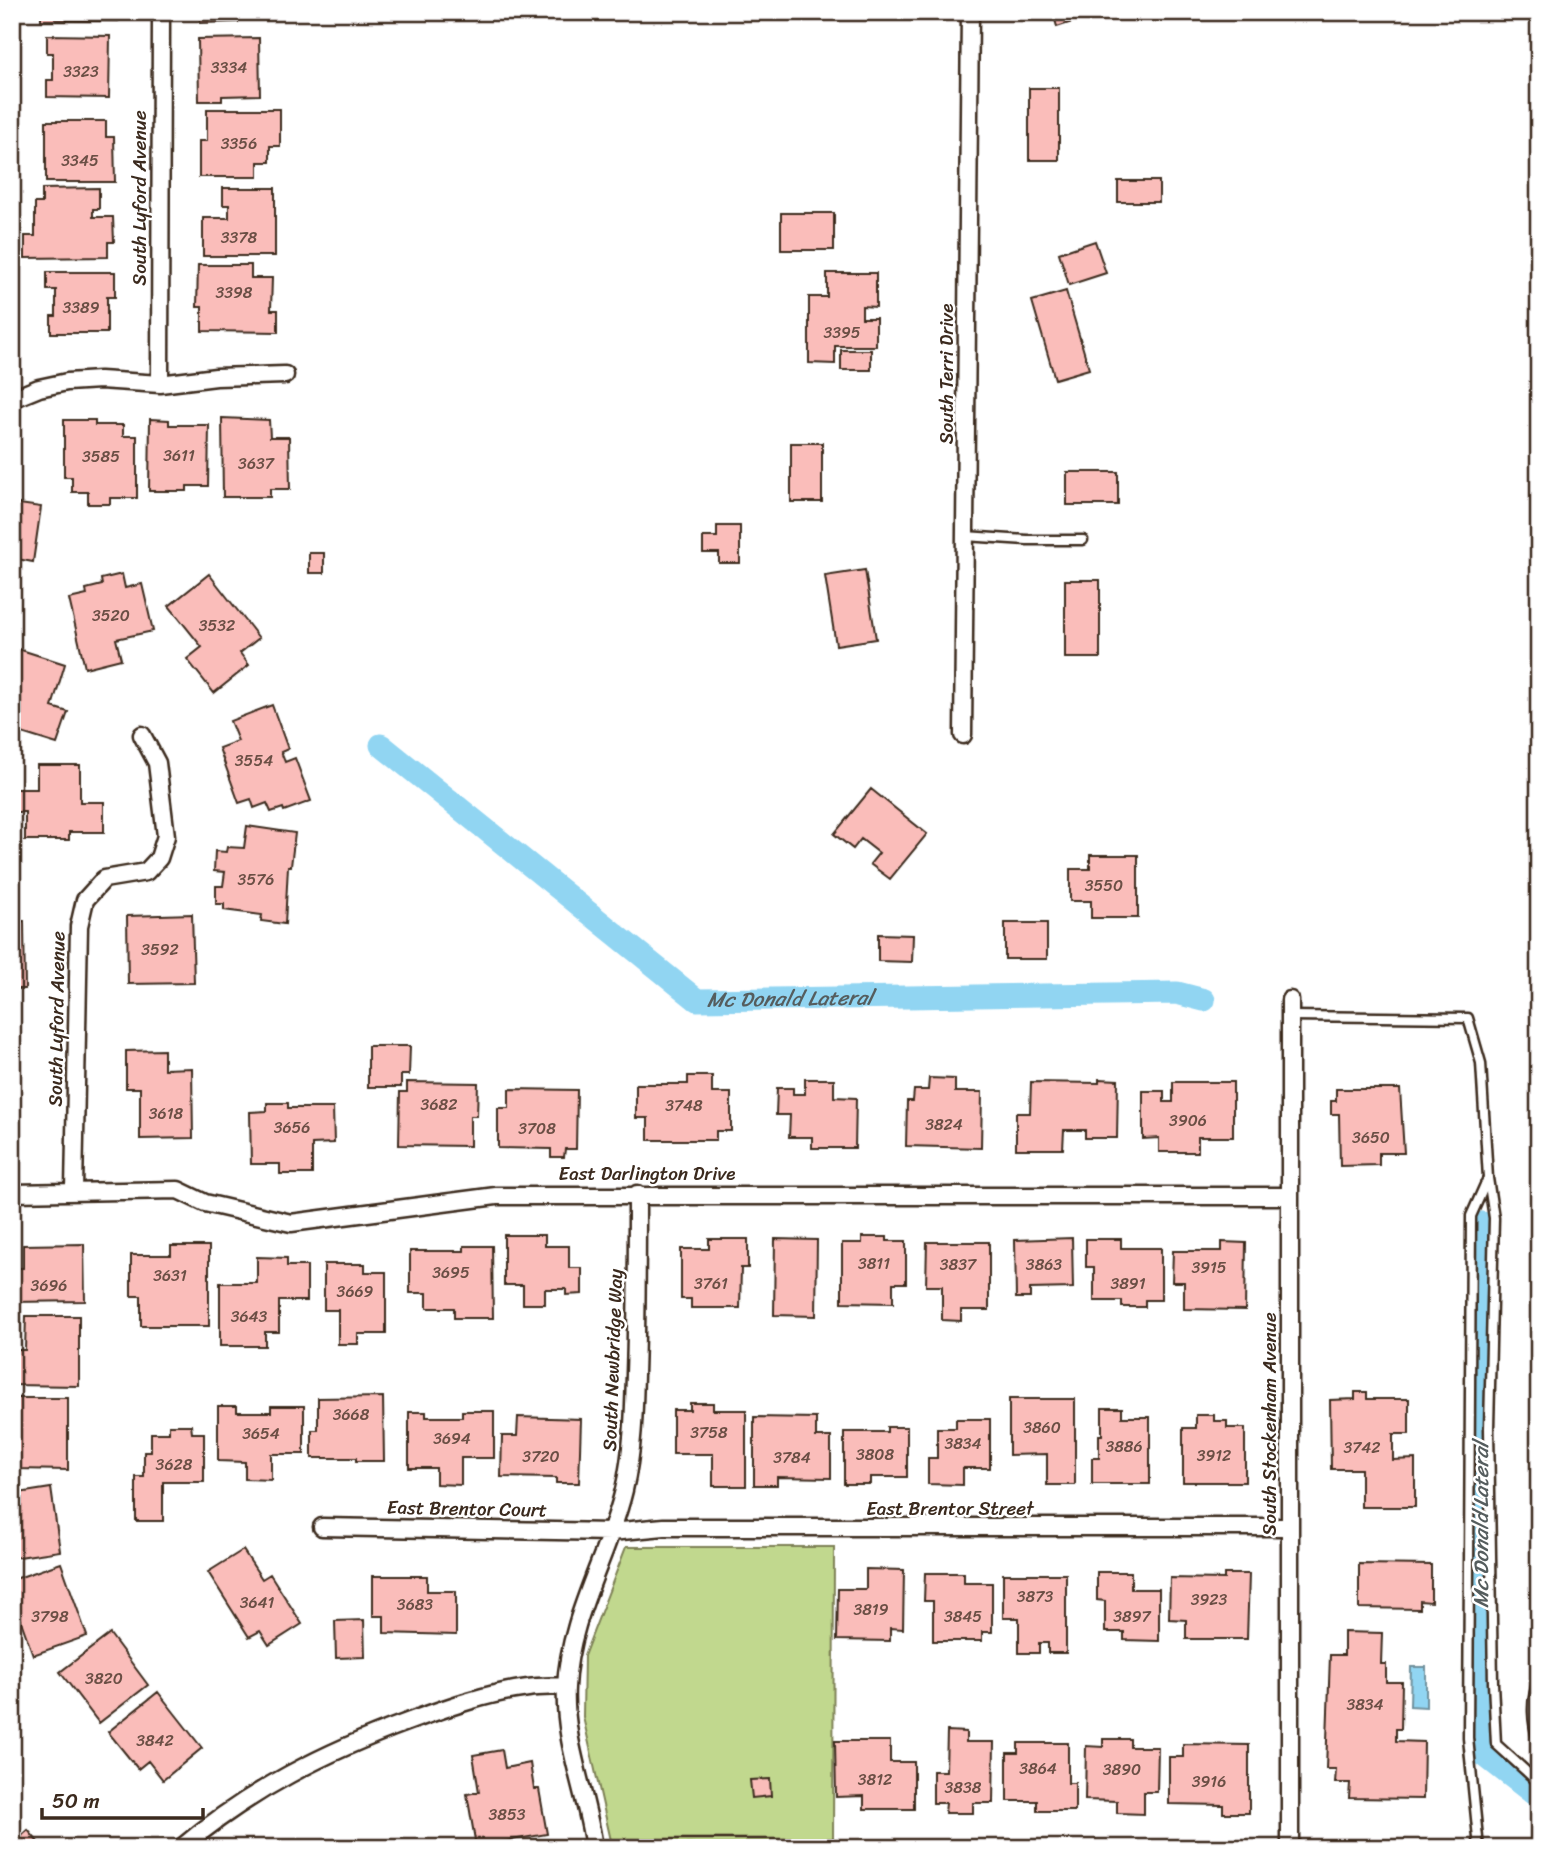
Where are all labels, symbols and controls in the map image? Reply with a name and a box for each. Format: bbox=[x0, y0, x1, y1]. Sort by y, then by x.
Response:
house number: 3334 bbox=[211, 53, 247, 82]
house number: 3323 bbox=[63, 57, 99, 86]
street label: South Lyford Avenue bbox=[123, 110, 156, 286]
house number: 3356 bbox=[221, 129, 257, 158]
house number: 3345 bbox=[61, 146, 99, 175]
house number: 3378 bbox=[221, 223, 258, 252]
house number: 3398 bbox=[215, 278, 253, 307]
house number: 3389 bbox=[62, 293, 100, 322]
street label: South Terri Drive bbox=[930, 304, 963, 444]
house number: 3395 bbox=[823, 318, 861, 347]
house number: 3611 bbox=[163, 441, 195, 470]
house number: 3585 bbox=[82, 442, 120, 471]
house number: 3637 bbox=[238, 449, 275, 478]
house number: 3520 bbox=[92, 601, 130, 630]
house number: 3532 bbox=[199, 611, 235, 640]
house number: 3554 bbox=[235, 746, 273, 775]
house number: 3576 bbox=[238, 865, 274, 894]
house number: 3550 bbox=[1085, 871, 1123, 900]
street label: South Lyford Avenue bbox=[38, 931, 75, 1107]
house number: 3592 bbox=[141, 935, 179, 964]
water label: Mc Donald Lateral bbox=[707, 978, 878, 1019]
house number: 3682 bbox=[421, 1090, 457, 1119]
house number: 3748 bbox=[665, 1091, 703, 1120]
house number: 3618 bbox=[149, 1099, 184, 1128]
house number: 3906 bbox=[1169, 1106, 1207, 1135]
house number: 3824 bbox=[925, 1110, 963, 1139]
house number: 3656 bbox=[274, 1113, 310, 1142]
house number: 3708 bbox=[518, 1114, 556, 1143]
house number: 3650 bbox=[1352, 1123, 1390, 1152]
street label: East Darlington Drive bbox=[559, 1157, 735, 1190]
house number: 3811 bbox=[858, 1249, 890, 1278]
house number: 3837 bbox=[940, 1250, 977, 1279]
house number: 3863 bbox=[1026, 1250, 1062, 1279]
house number: 3915 bbox=[1191, 1253, 1227, 1282]
house number: 3695 bbox=[432, 1258, 470, 1287]
house number: 3631 bbox=[153, 1261, 187, 1290]
street label: South Newbridge Way bbox=[593, 1268, 632, 1452]
house number: 3761 bbox=[694, 1269, 728, 1298]
house number: 3891 bbox=[1110, 1269, 1146, 1298]
house number: 3696 bbox=[31, 1271, 67, 1300]
house number: 3669 bbox=[337, 1277, 374, 1306]
house number: 3643 bbox=[231, 1302, 268, 1331]
street label: South Stockenham Avenue bbox=[1253, 1312, 1286, 1536]
house number: 3668 bbox=[333, 1400, 370, 1429]
house number: 3860 bbox=[1023, 1413, 1061, 1442]
house number: 3758 bbox=[690, 1418, 728, 1447]
house number: 3654 bbox=[242, 1419, 280, 1448]
house number: 3694 bbox=[433, 1424, 471, 1453]
house number: 3834 bbox=[944, 1429, 982, 1458]
house number: 3886 bbox=[1105, 1432, 1143, 1461]
house number: 3742 bbox=[1343, 1433, 1381, 1462]
water label: Mc Donald Lateral bbox=[1462, 1437, 1500, 1608]
house number: 3808 bbox=[856, 1440, 894, 1469]
house number: 3912 bbox=[1197, 1441, 1231, 1470]
house number: 3720 bbox=[522, 1442, 560, 1471]
house number: 3784 bbox=[773, 1443, 811, 1472]
house number: 3628 bbox=[156, 1450, 193, 1479]
street label: East Brentor Court bbox=[387, 1491, 547, 1526]
street label: East Brentor Street bbox=[866, 1492, 1035, 1525]
house number: 3873 bbox=[1017, 1582, 1053, 1611]
house number: 3923 bbox=[1191, 1585, 1228, 1614]
house number: 3641 bbox=[240, 1588, 274, 1617]
house number: 3683 bbox=[397, 1590, 433, 1619]
house number: 3819 bbox=[853, 1595, 889, 1624]
house number: 3798 bbox=[31, 1602, 69, 1631]
house number: 3845 bbox=[944, 1602, 982, 1631]
house number: 3897 bbox=[1113, 1602, 1152, 1631]
house number: 3820 bbox=[85, 1664, 123, 1693]
house number: 3834 bbox=[1346, 1690, 1384, 1719]
house number: 3842 bbox=[136, 1726, 174, 1755]
house number: 3864 bbox=[1019, 1754, 1057, 1783]
house number: 3890 bbox=[1103, 1755, 1141, 1784]
house number: 3812 bbox=[858, 1765, 892, 1794]
house number: 3916 bbox=[1192, 1767, 1226, 1796]
house number: 3838 bbox=[945, 1773, 982, 1802]
scale bar bbox=[42, 1776, 203, 1820]
text: 50 m bbox=[52, 1782, 100, 1820]
house number: 3853 bbox=[489, 1800, 526, 1829]

